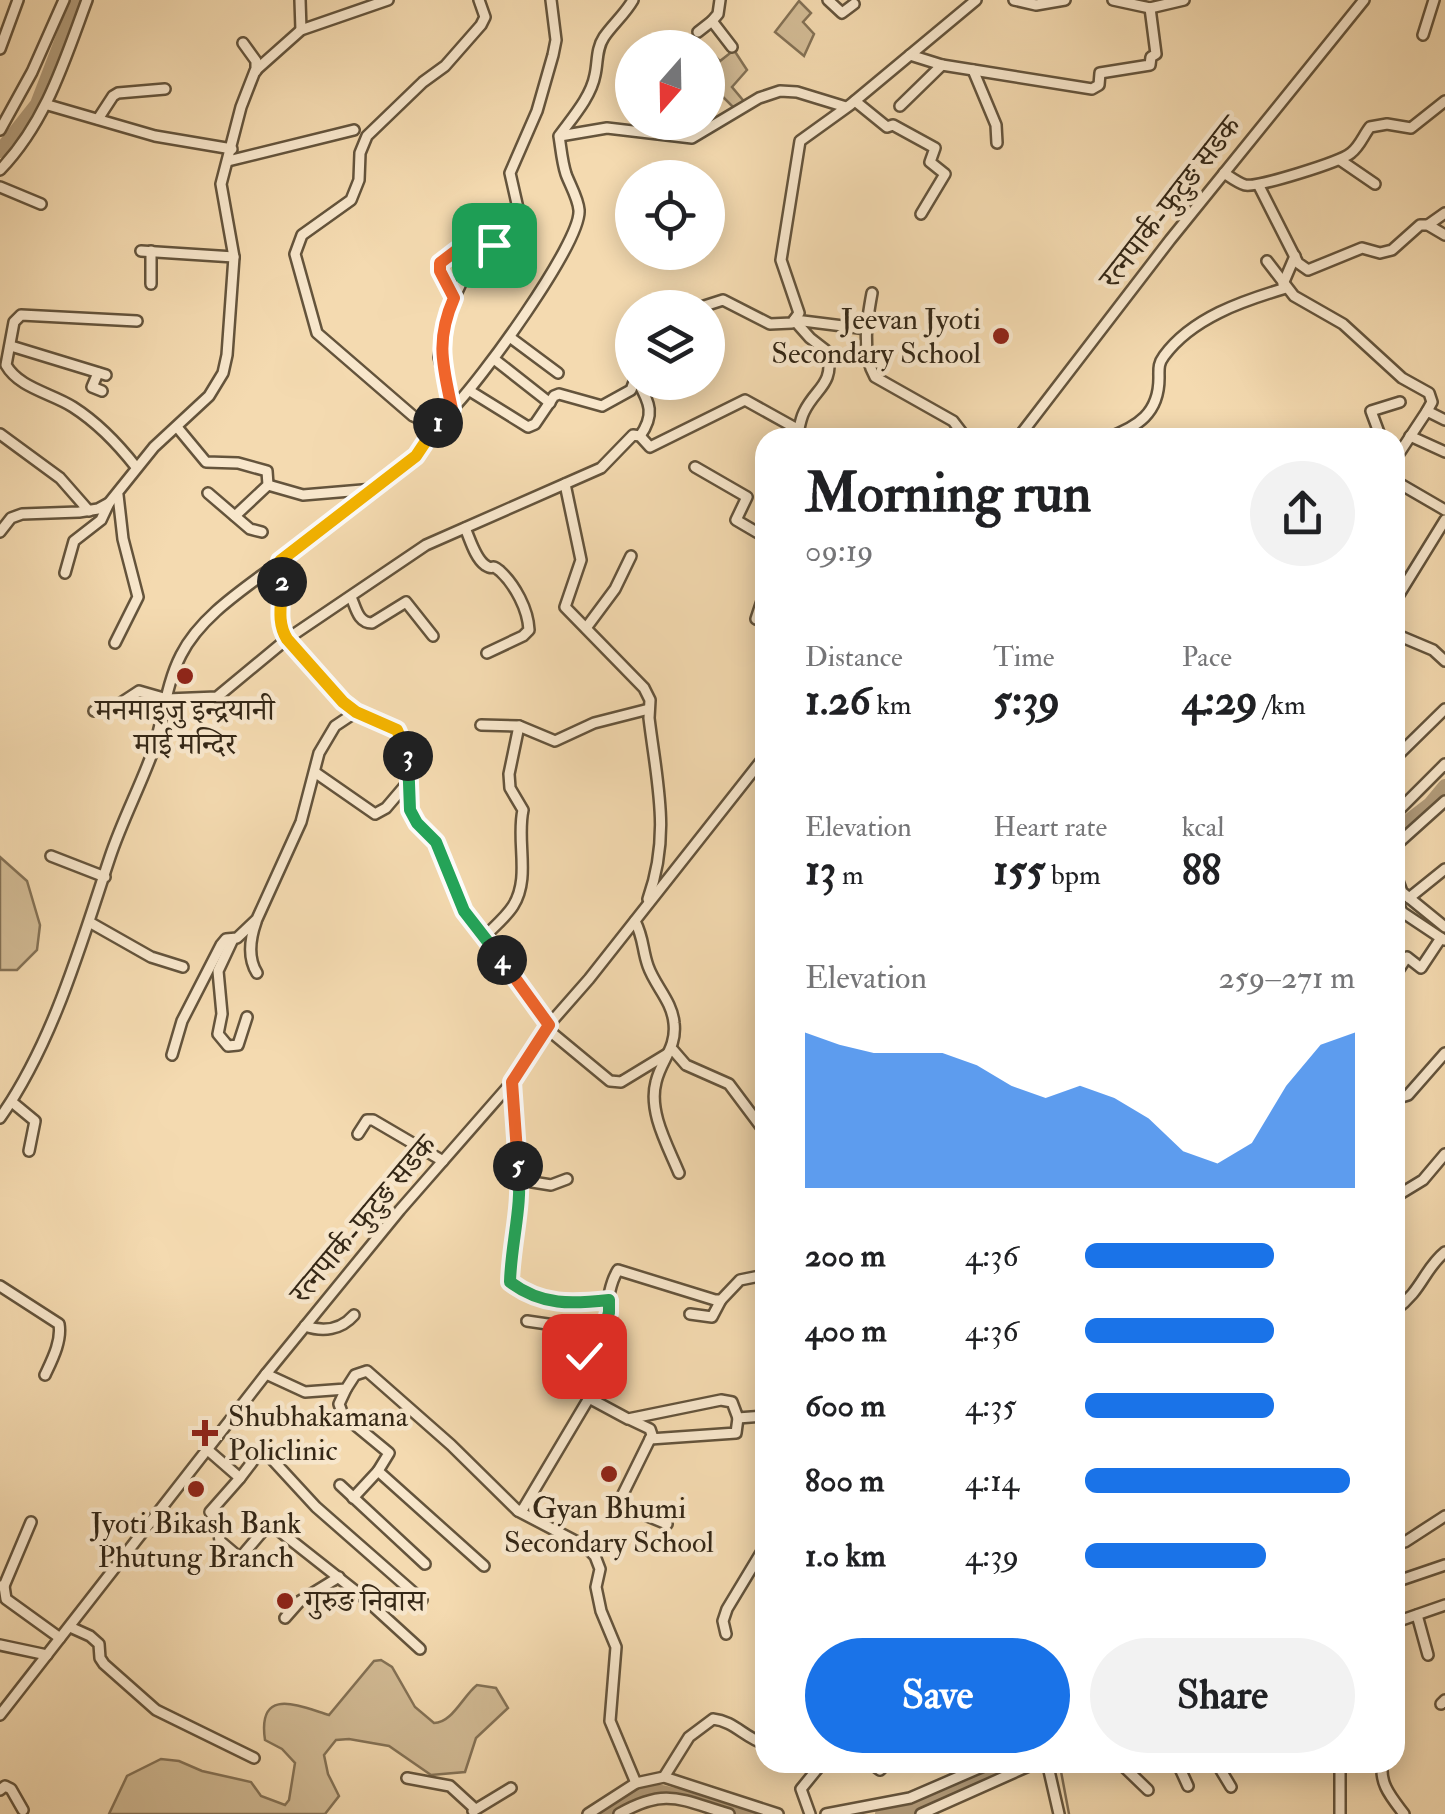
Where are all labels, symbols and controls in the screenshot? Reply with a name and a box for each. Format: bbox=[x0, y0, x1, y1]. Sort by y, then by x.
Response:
north arrow bbox=[615, 30, 725, 140]
map controls bbox=[615, 30, 725, 400]
street label: रत्नपार्क-फुटुङ सडक bbox=[1090, 107, 1250, 298]
button: locate bbox=[615, 160, 725, 270]
pin bbox=[452, 203, 537, 288]
icon: arrive bbox=[467, 218, 522, 273]
button: layers bbox=[615, 290, 725, 400]
place label: Jeevan Jyoti Secondary School bbox=[771, 301, 981, 372]
marker: Jeevan Jyoti Secondary School bbox=[990, 325, 1012, 347]
pin: 1 bbox=[413, 398, 463, 448]
text: 1 bbox=[433, 405, 443, 440]
text: Morning run bbox=[805, 459, 1091, 528]
button: share bbox=[1250, 461, 1355, 566]
text: 09:19 bbox=[805, 531, 873, 571]
pin: 2 bbox=[257, 557, 307, 607]
text: 2 bbox=[275, 564, 289, 599]
text: Distance bbox=[805, 640, 903, 675]
text: Time bbox=[993, 640, 1055, 675]
text: Pace bbox=[1182, 640, 1232, 675]
marker: मनमाइजु इन्द्रयानी माई मन्दिर bbox=[174, 665, 196, 687]
text: 1.26 bbox=[805, 675, 871, 727]
text: 5:39 bbox=[993, 675, 1060, 727]
text: 4:29 bbox=[1182, 675, 1258, 727]
text: km bbox=[871, 688, 912, 723]
text: /km bbox=[1258, 688, 1306, 723]
place label: मनमाइजु इन्द्रयानी माई मन्दिर bbox=[93, 692, 276, 763]
pin: 3 bbox=[383, 731, 433, 781]
text: 3 bbox=[403, 738, 413, 773]
text: Elevation bbox=[805, 810, 912, 845]
text: Heart rate bbox=[993, 810, 1107, 845]
text: kcal bbox=[1182, 810, 1225, 845]
text: 13 bbox=[805, 845, 836, 897]
text: 155 bbox=[993, 845, 1045, 897]
text: 88 bbox=[1182, 845, 1221, 897]
text: m bbox=[836, 858, 864, 893]
text: bpm bbox=[1045, 858, 1101, 893]
pin: 4 bbox=[477, 935, 527, 985]
text: 4 bbox=[494, 942, 510, 977]
text: Elevation bbox=[805, 958, 927, 998]
text: 259–271 m bbox=[1218, 958, 1355, 998]
street label: रत्नपार्क-फुटुङ सडक bbox=[281, 1126, 446, 1313]
pin: 5 bbox=[493, 1141, 543, 1191]
text: 5 bbox=[512, 1148, 524, 1183]
text: 200 m bbox=[805, 1236, 886, 1276]
text: 4:36 bbox=[965, 1236, 1019, 1276]
text: 400 m bbox=[805, 1311, 887, 1351]
text: 4:36 bbox=[965, 1311, 1019, 1351]
pin bbox=[542, 1314, 627, 1399]
icon: check bbox=[557, 1329, 612, 1384]
text: 600 m bbox=[805, 1386, 886, 1426]
text: 4:35 bbox=[965, 1386, 1017, 1426]
place label: Shubhakamana Policlinic bbox=[228, 1398, 409, 1469]
marker: Shubhakamana Policlinic bbox=[192, 1420, 218, 1446]
text: 800 m bbox=[805, 1461, 884, 1501]
text: 4:14 bbox=[965, 1461, 1019, 1501]
marker: Gyan Bhumi Secondary School bbox=[598, 1463, 620, 1485]
marker: Jyoti Bikash Bank Phutung Branch bbox=[185, 1478, 207, 1500]
place label: Gyan Bhumi Secondary School bbox=[504, 1490, 714, 1561]
place label: Jyoti Bikash Bank Phutung Branch bbox=[90, 1505, 301, 1576]
text: 1.0 km bbox=[805, 1536, 886, 1576]
text: 4:39 bbox=[965, 1536, 1019, 1576]
place label: गुरुङ निवास bbox=[303, 1583, 427, 1620]
marker: गुरुङ निवास bbox=[274, 1590, 296, 1612]
button: Save bbox=[805, 1638, 1070, 1753]
button: Share bbox=[1090, 1638, 1355, 1753]

